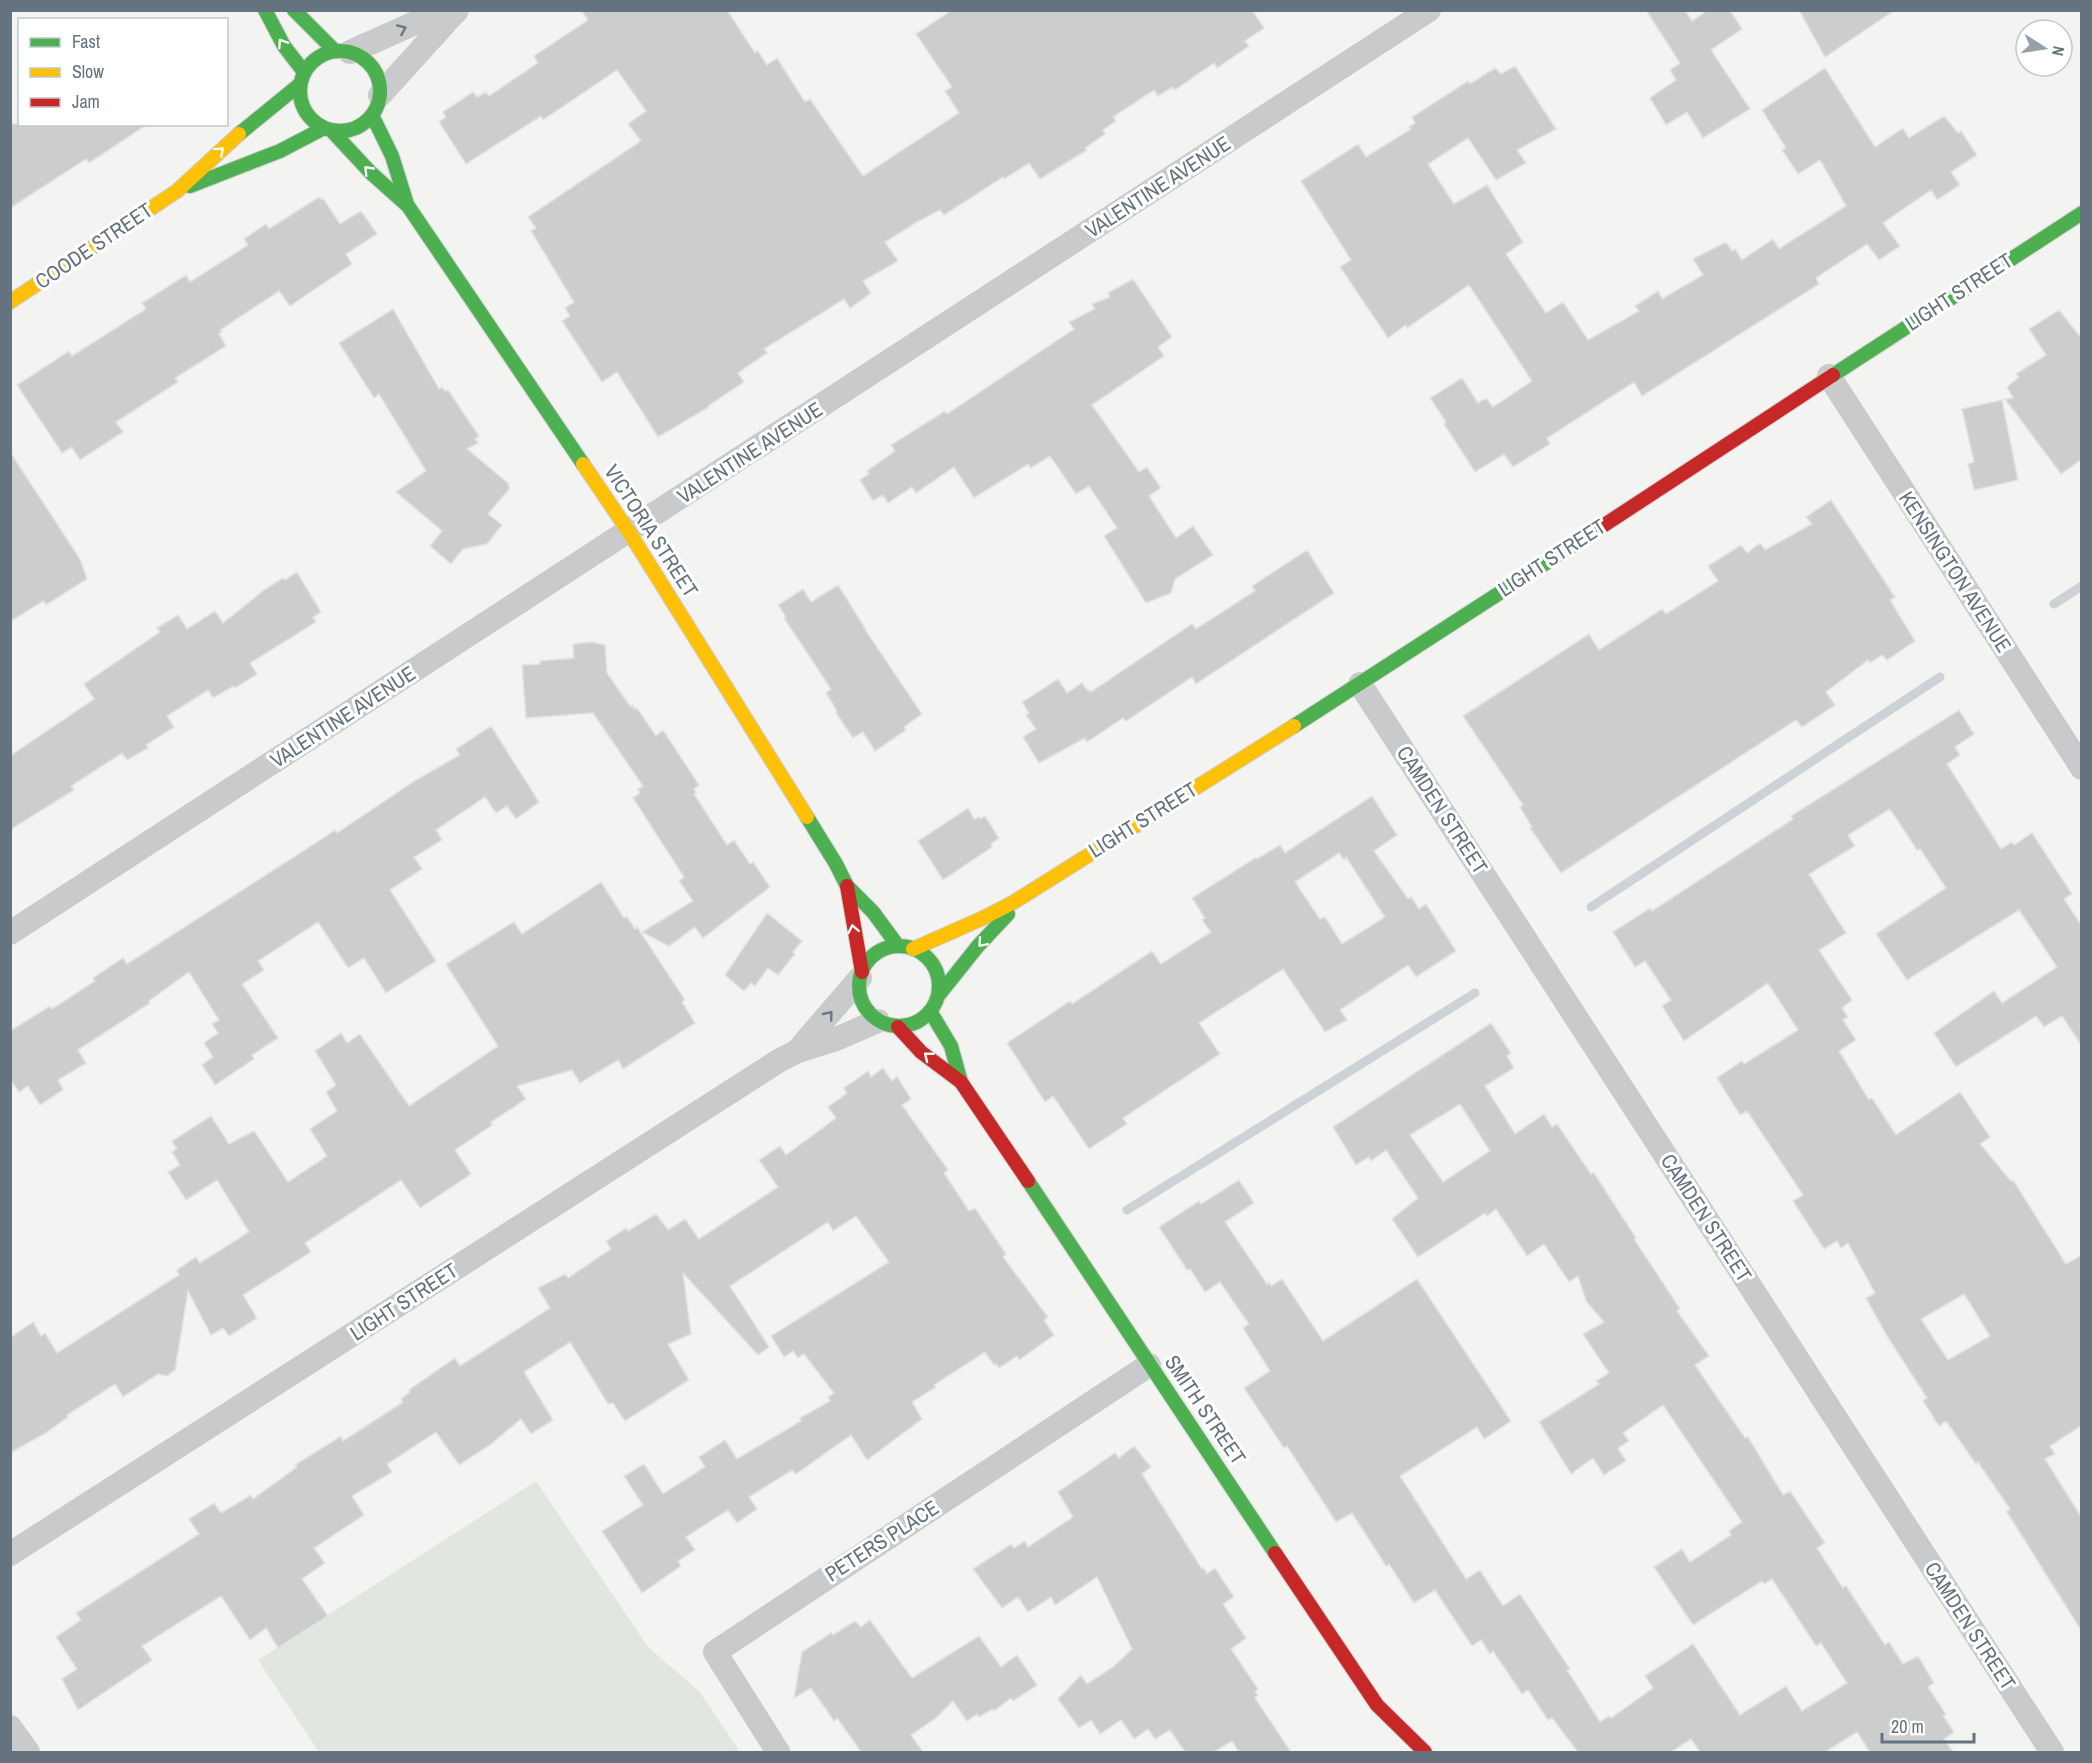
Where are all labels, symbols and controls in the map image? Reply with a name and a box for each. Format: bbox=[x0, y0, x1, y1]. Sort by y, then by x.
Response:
legend bbox=[18, 18, 228, 126]
north arrow bbox=[2014, 18, 2074, 78]
one-way arrow bbox=[395, 24, 406, 36]
text: Fast bbox=[72, 29, 100, 54]
one-way arrow bbox=[279, 38, 290, 49]
text: N bbox=[2047, 44, 2070, 58]
text: Slow bbox=[72, 59, 104, 84]
text: Jam bbox=[72, 89, 100, 114]
street label: VALENTINE AVENUE bbox=[1079, 129, 1236, 244]
one-way arrow bbox=[213, 147, 223, 158]
one-way arrow bbox=[365, 166, 376, 177]
street label: COODE STREET bbox=[29, 195, 159, 296]
street label: LIGHT STREET bbox=[1899, 246, 2019, 337]
street label: VALENTINE AVENUE bbox=[671, 395, 828, 510]
street label: VICTORIA STREET bbox=[598, 459, 705, 603]
street label: KENSINGTON AVENUE bbox=[1892, 485, 2018, 658]
street label: LIGHT STREET bbox=[1492, 512, 1612, 603]
street label: VALENTINE AVENUE bbox=[264, 659, 421, 774]
street label: CAMDEN STREET bbox=[1390, 740, 1495, 880]
street label: LIGHT STREET bbox=[1083, 774, 1203, 865]
one-way arrow bbox=[847, 924, 860, 934]
one-way arrow bbox=[978, 936, 989, 947]
one-way arrow bbox=[822, 1011, 833, 1022]
one-way arrow bbox=[923, 1053, 934, 1064]
street label: CAMDEN STREET bbox=[1654, 1148, 1759, 1288]
street label: LIGHT STREET bbox=[344, 1256, 464, 1347]
street label: SMITH STREET bbox=[1158, 1349, 1253, 1471]
street label: PETERS PLACE bbox=[819, 1493, 944, 1588]
street label: CAMDEN STREET bbox=[1918, 1556, 2023, 1696]
scale bar bbox=[1882, 1706, 1974, 1744]
text: 20 m bbox=[1891, 1714, 1924, 1739]

